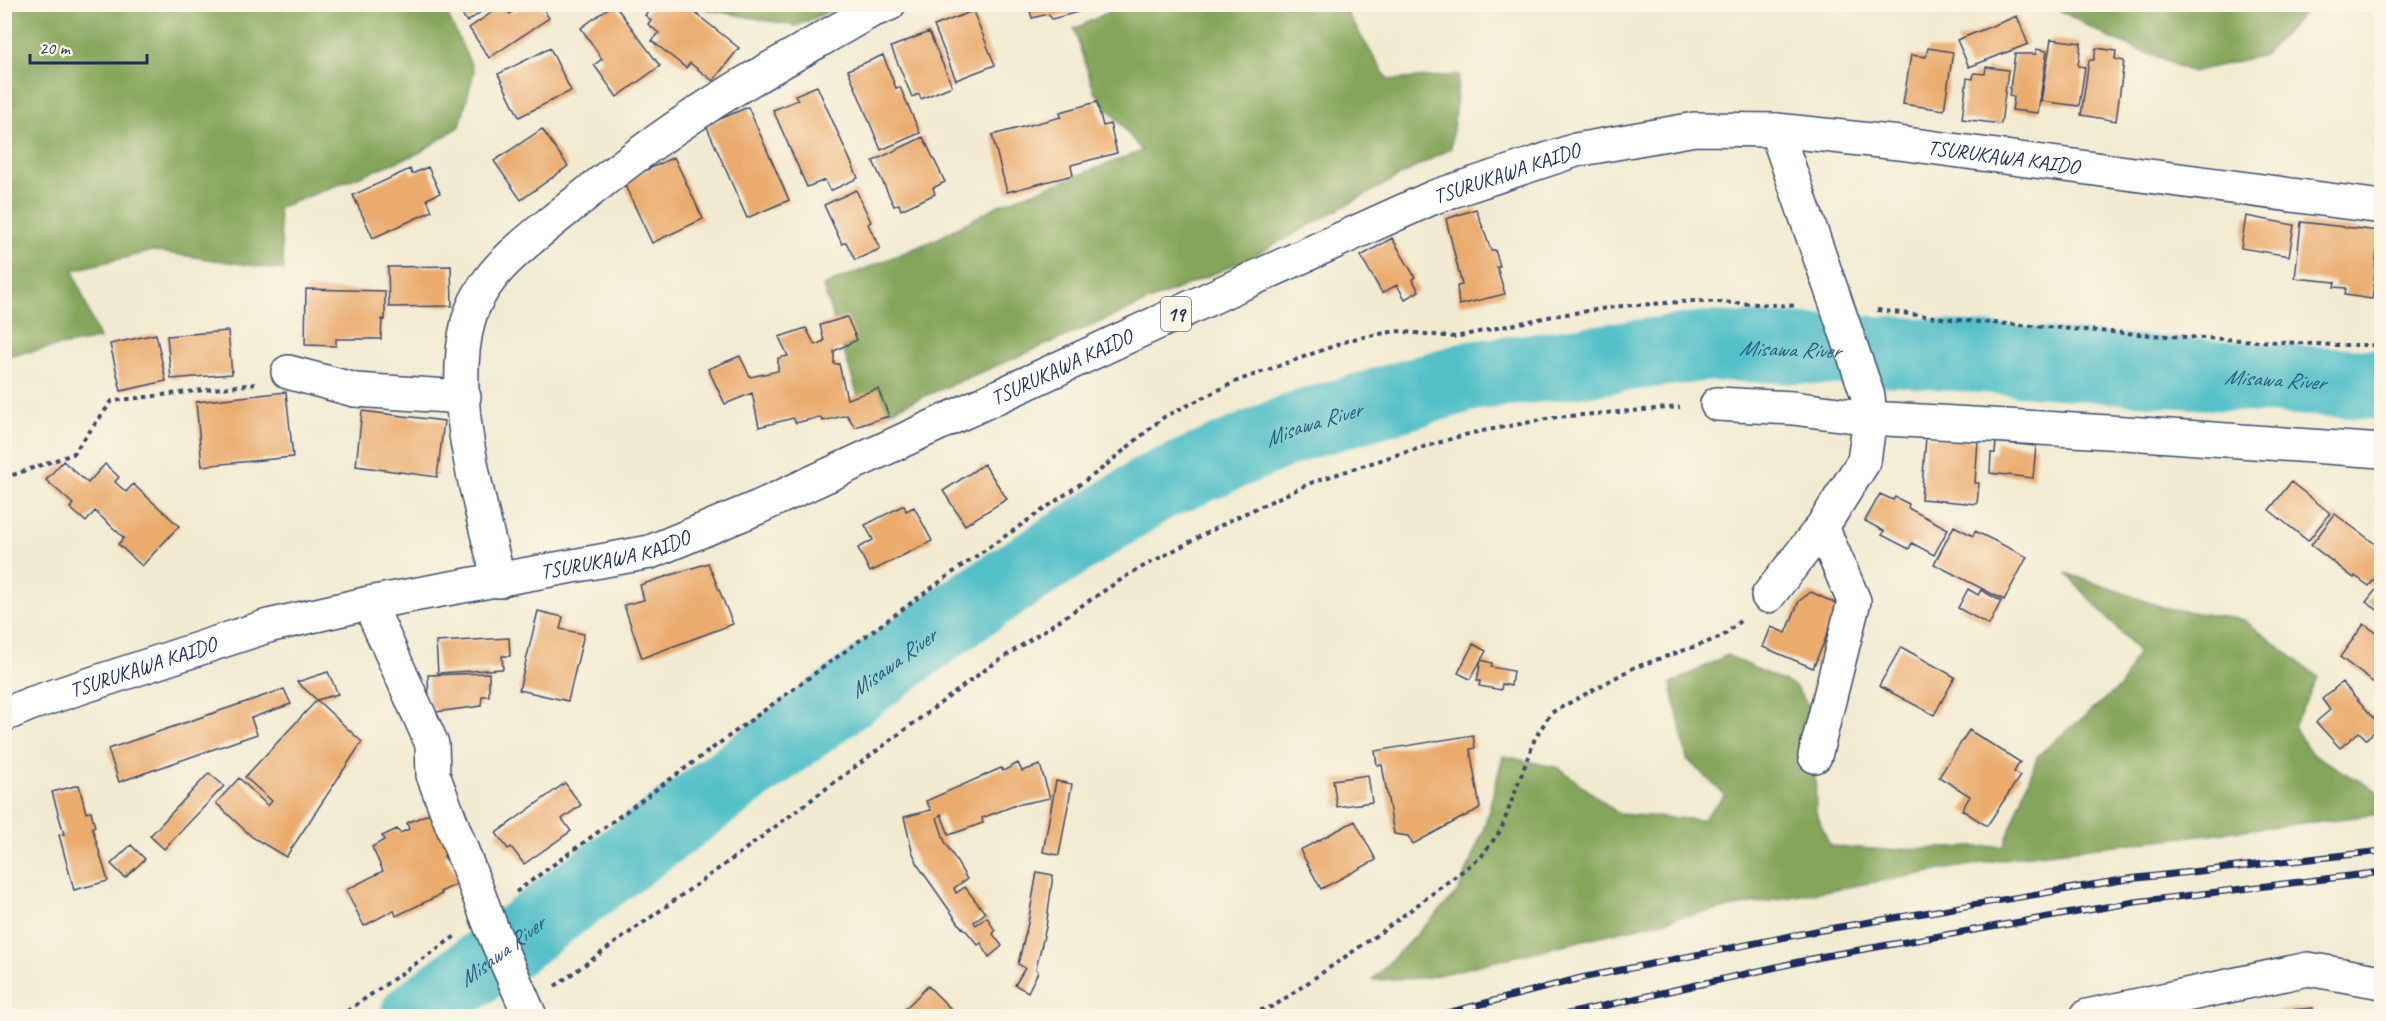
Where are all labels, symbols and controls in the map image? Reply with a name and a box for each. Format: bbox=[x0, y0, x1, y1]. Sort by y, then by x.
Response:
scale bar bbox=[30, 27, 147, 65]
text: 20 m bbox=[39, 37, 72, 59]
street label: TSURUKAWA KAIDO bbox=[1926, 134, 2083, 180]
street label: TSURUKAWA KAIDO bbox=[1430, 136, 1586, 209]
road number: 19 bbox=[1161, 297, 1191, 331]
street label: TSURUKAWA KAIDO bbox=[987, 322, 1139, 411]
water label: Misawa River bbox=[1739, 334, 1844, 365]
water label: Misawa River bbox=[2223, 363, 2330, 397]
water label: Misawa River bbox=[1260, 395, 1369, 454]
street label: TSURUKAWA KAIDO bbox=[538, 523, 696, 585]
water label: Misawa River bbox=[844, 620, 945, 704]
street label: TSURUKAWA KAIDO bbox=[66, 630, 222, 703]
water label: Misawa River bbox=[453, 908, 554, 993]

